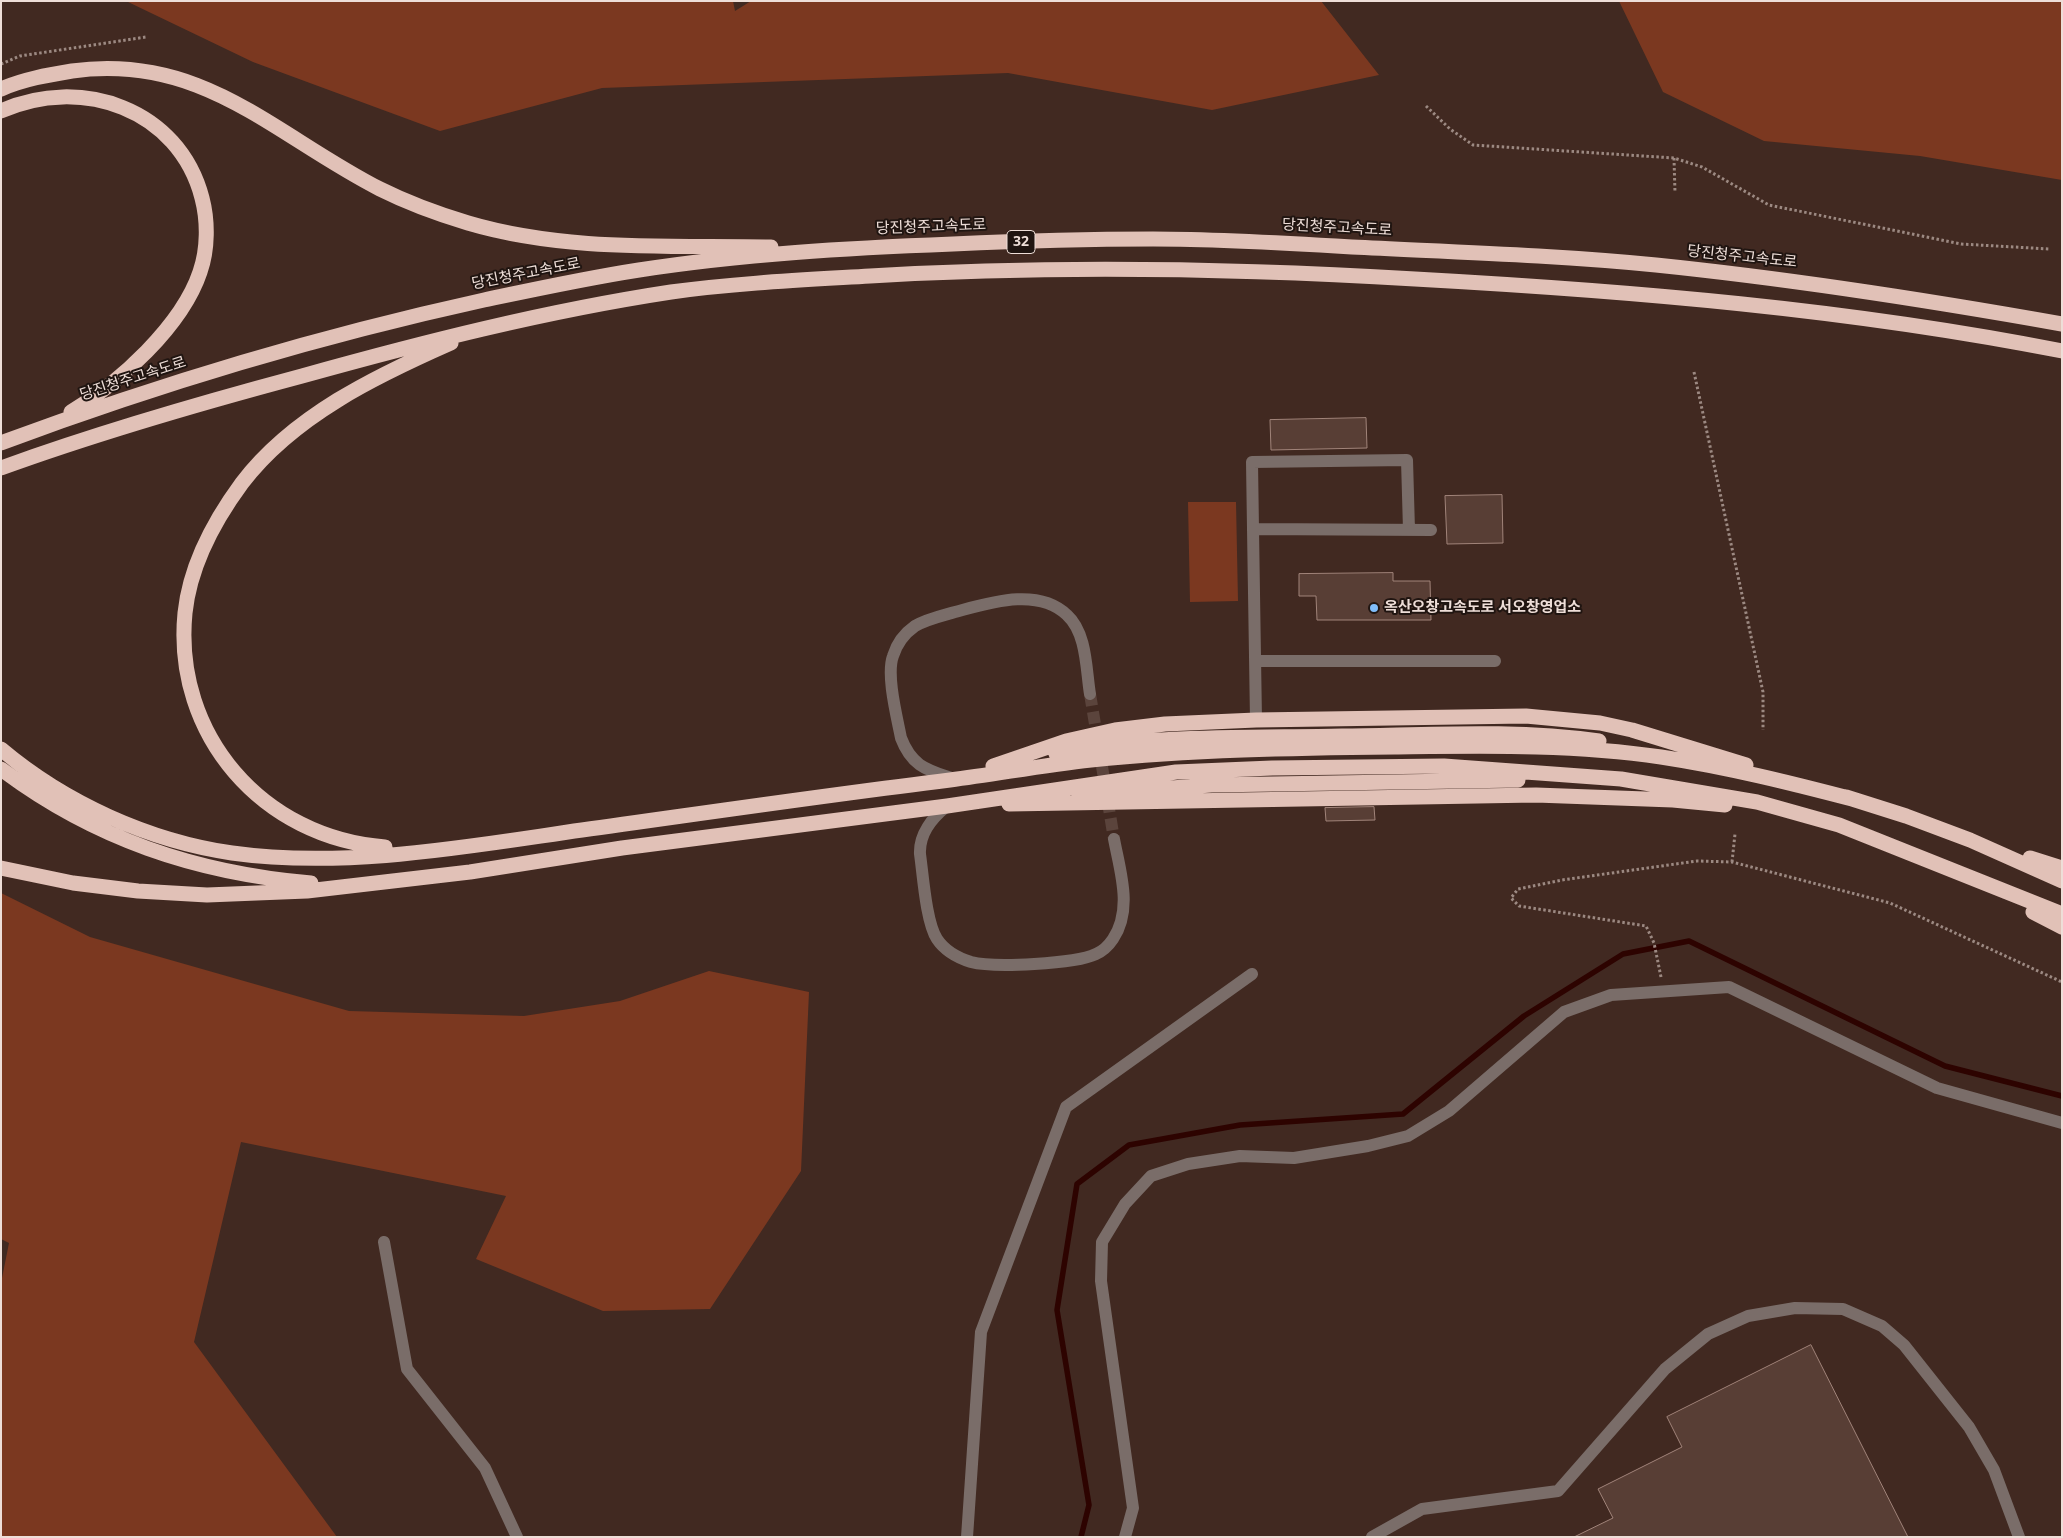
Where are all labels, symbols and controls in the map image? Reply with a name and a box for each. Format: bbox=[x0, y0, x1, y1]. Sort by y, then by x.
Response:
street label: 당진청주고속도로 bbox=[876, 216, 986, 238]
street label: 당진청주고속도로 bbox=[1281, 216, 1393, 240]
road number: 32 bbox=[1007, 230, 1035, 253]
street label: 당진청주고속도로 bbox=[1686, 242, 1798, 272]
street label: 당진청주고속도로 bbox=[470, 255, 582, 293]
street label: 당진청주고속도로 bbox=[78, 353, 188, 405]
place label: 옥산오창고속도로 서오창영업소 bbox=[1384, 599, 1581, 617]
marker: 옥산오창고속도로 서오창영업소 bbox=[1368, 602, 1380, 614]

